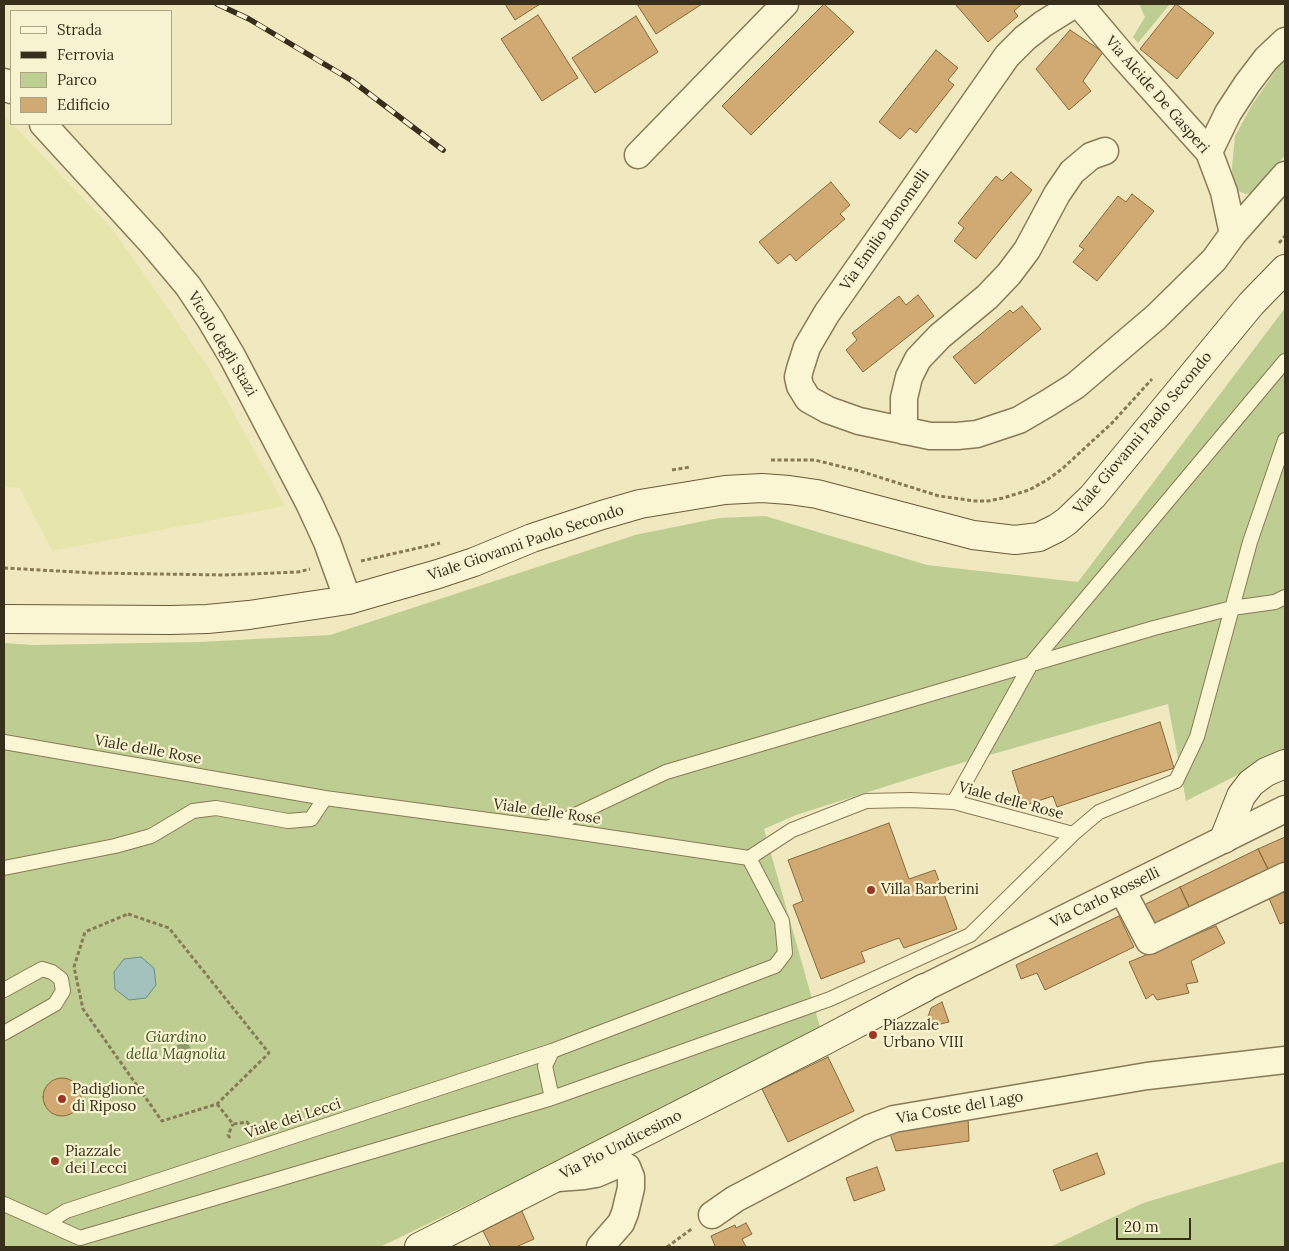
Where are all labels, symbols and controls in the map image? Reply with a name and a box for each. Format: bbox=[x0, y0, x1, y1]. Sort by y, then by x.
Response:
legend bbox=[10, 10, 172, 125]
text: Strada bbox=[57, 20, 102, 39]
street label: Via Alcide De Gasperi bbox=[1101, 33, 1213, 157]
text: Ferrovia bbox=[57, 45, 114, 64]
text: Parco bbox=[57, 70, 97, 89]
text: Edificio bbox=[57, 95, 110, 114]
street label: Via Emilio Bonomelli bbox=[837, 166, 933, 294]
street label: Vicolo degli Stazi bbox=[184, 288, 260, 400]
street label: Viale Giovanni Paolo Secondo bbox=[1070, 348, 1216, 518]
street label: Viale Giovanni Paolo Secondo bbox=[426, 501, 626, 585]
street label: Viale delle Rose bbox=[93, 732, 203, 768]
street label: Viale delle Rose bbox=[956, 778, 1066, 824]
street label: Viale delle Rose bbox=[492, 796, 602, 828]
street label: Via Carlo Rosselli bbox=[1047, 864, 1163, 932]
place label: Villa Barberini bbox=[881, 881, 979, 899]
marker: Villa Barberini bbox=[865, 884, 877, 896]
place label: Piazzale Urbano VIII bbox=[883, 1017, 964, 1052]
park label: Giardino della Magnolia bbox=[126, 1029, 226, 1064]
marker: Piazzale Urbano VIII bbox=[867, 1029, 879, 1041]
place label: Padiglione di Riposo bbox=[72, 1081, 145, 1116]
street label: Via Coste del Lago bbox=[895, 1088, 1025, 1128]
marker: Padiglione di Riposo bbox=[56, 1093, 68, 1105]
street label: Viale dei Lecci bbox=[243, 1095, 343, 1143]
street label: Via Pio Undicesimo bbox=[557, 1106, 685, 1184]
place label: Piazzale dei Lecci bbox=[65, 1143, 127, 1178]
marker: Piazzale dei Lecci bbox=[49, 1155, 61, 1167]
scale bar bbox=[1119, 1208, 1194, 1240]
text: 20 m bbox=[1124, 1217, 1159, 1236]

